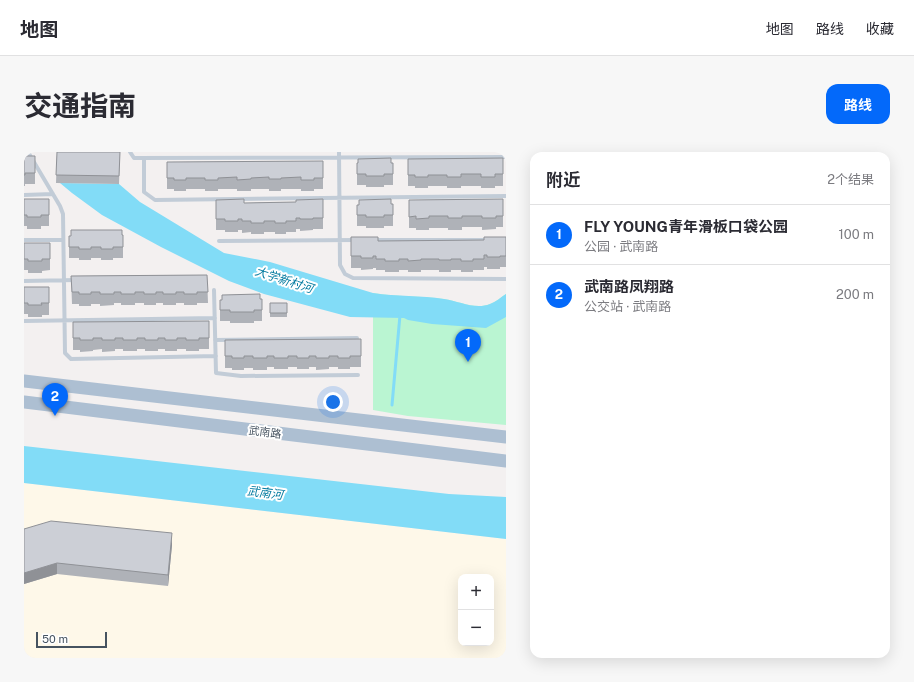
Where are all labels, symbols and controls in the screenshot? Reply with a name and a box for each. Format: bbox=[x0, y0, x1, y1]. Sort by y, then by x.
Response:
text: 地图 bbox=[20, 18, 58, 40]
text: 地图 bbox=[766, 21, 794, 37]
text: 路线 bbox=[816, 21, 844, 37]
text: 收藏 bbox=[866, 21, 894, 37]
button: 路线 bbox=[826, 84, 890, 124]
text: 交通指南 bbox=[24, 89, 136, 122]
text: 附近 bbox=[546, 170, 580, 190]
text: 2个结果 bbox=[827, 172, 874, 187]
text: FLY YOUNG青年滑板口袋公园 bbox=[584, 218, 788, 235]
text: 1 bbox=[556, 227, 562, 242]
text: 100 m bbox=[838, 227, 874, 242]
text: 公园 · 武南路 bbox=[584, 239, 658, 254]
water label: 大学新村河 bbox=[253, 264, 317, 297]
text: 武南路凤翔路 bbox=[584, 278, 674, 295]
text: 2 bbox=[555, 287, 563, 302]
text: 200 m bbox=[836, 287, 874, 302]
text: 公交站 · 武南路 bbox=[584, 299, 671, 314]
pin: 1 bbox=[455, 329, 481, 362]
pin: 2 bbox=[42, 383, 68, 416]
your location bbox=[323, 392, 343, 412]
street label: 武南路 bbox=[248, 424, 282, 440]
water label: 武南河 bbox=[246, 484, 286, 502]
map controls bbox=[458, 574, 494, 646]
button: + bbox=[458, 574, 494, 610]
button: − bbox=[458, 610, 494, 646]
scale bar bbox=[36, 630, 107, 649]
text: 50 m bbox=[42, 633, 68, 645]

